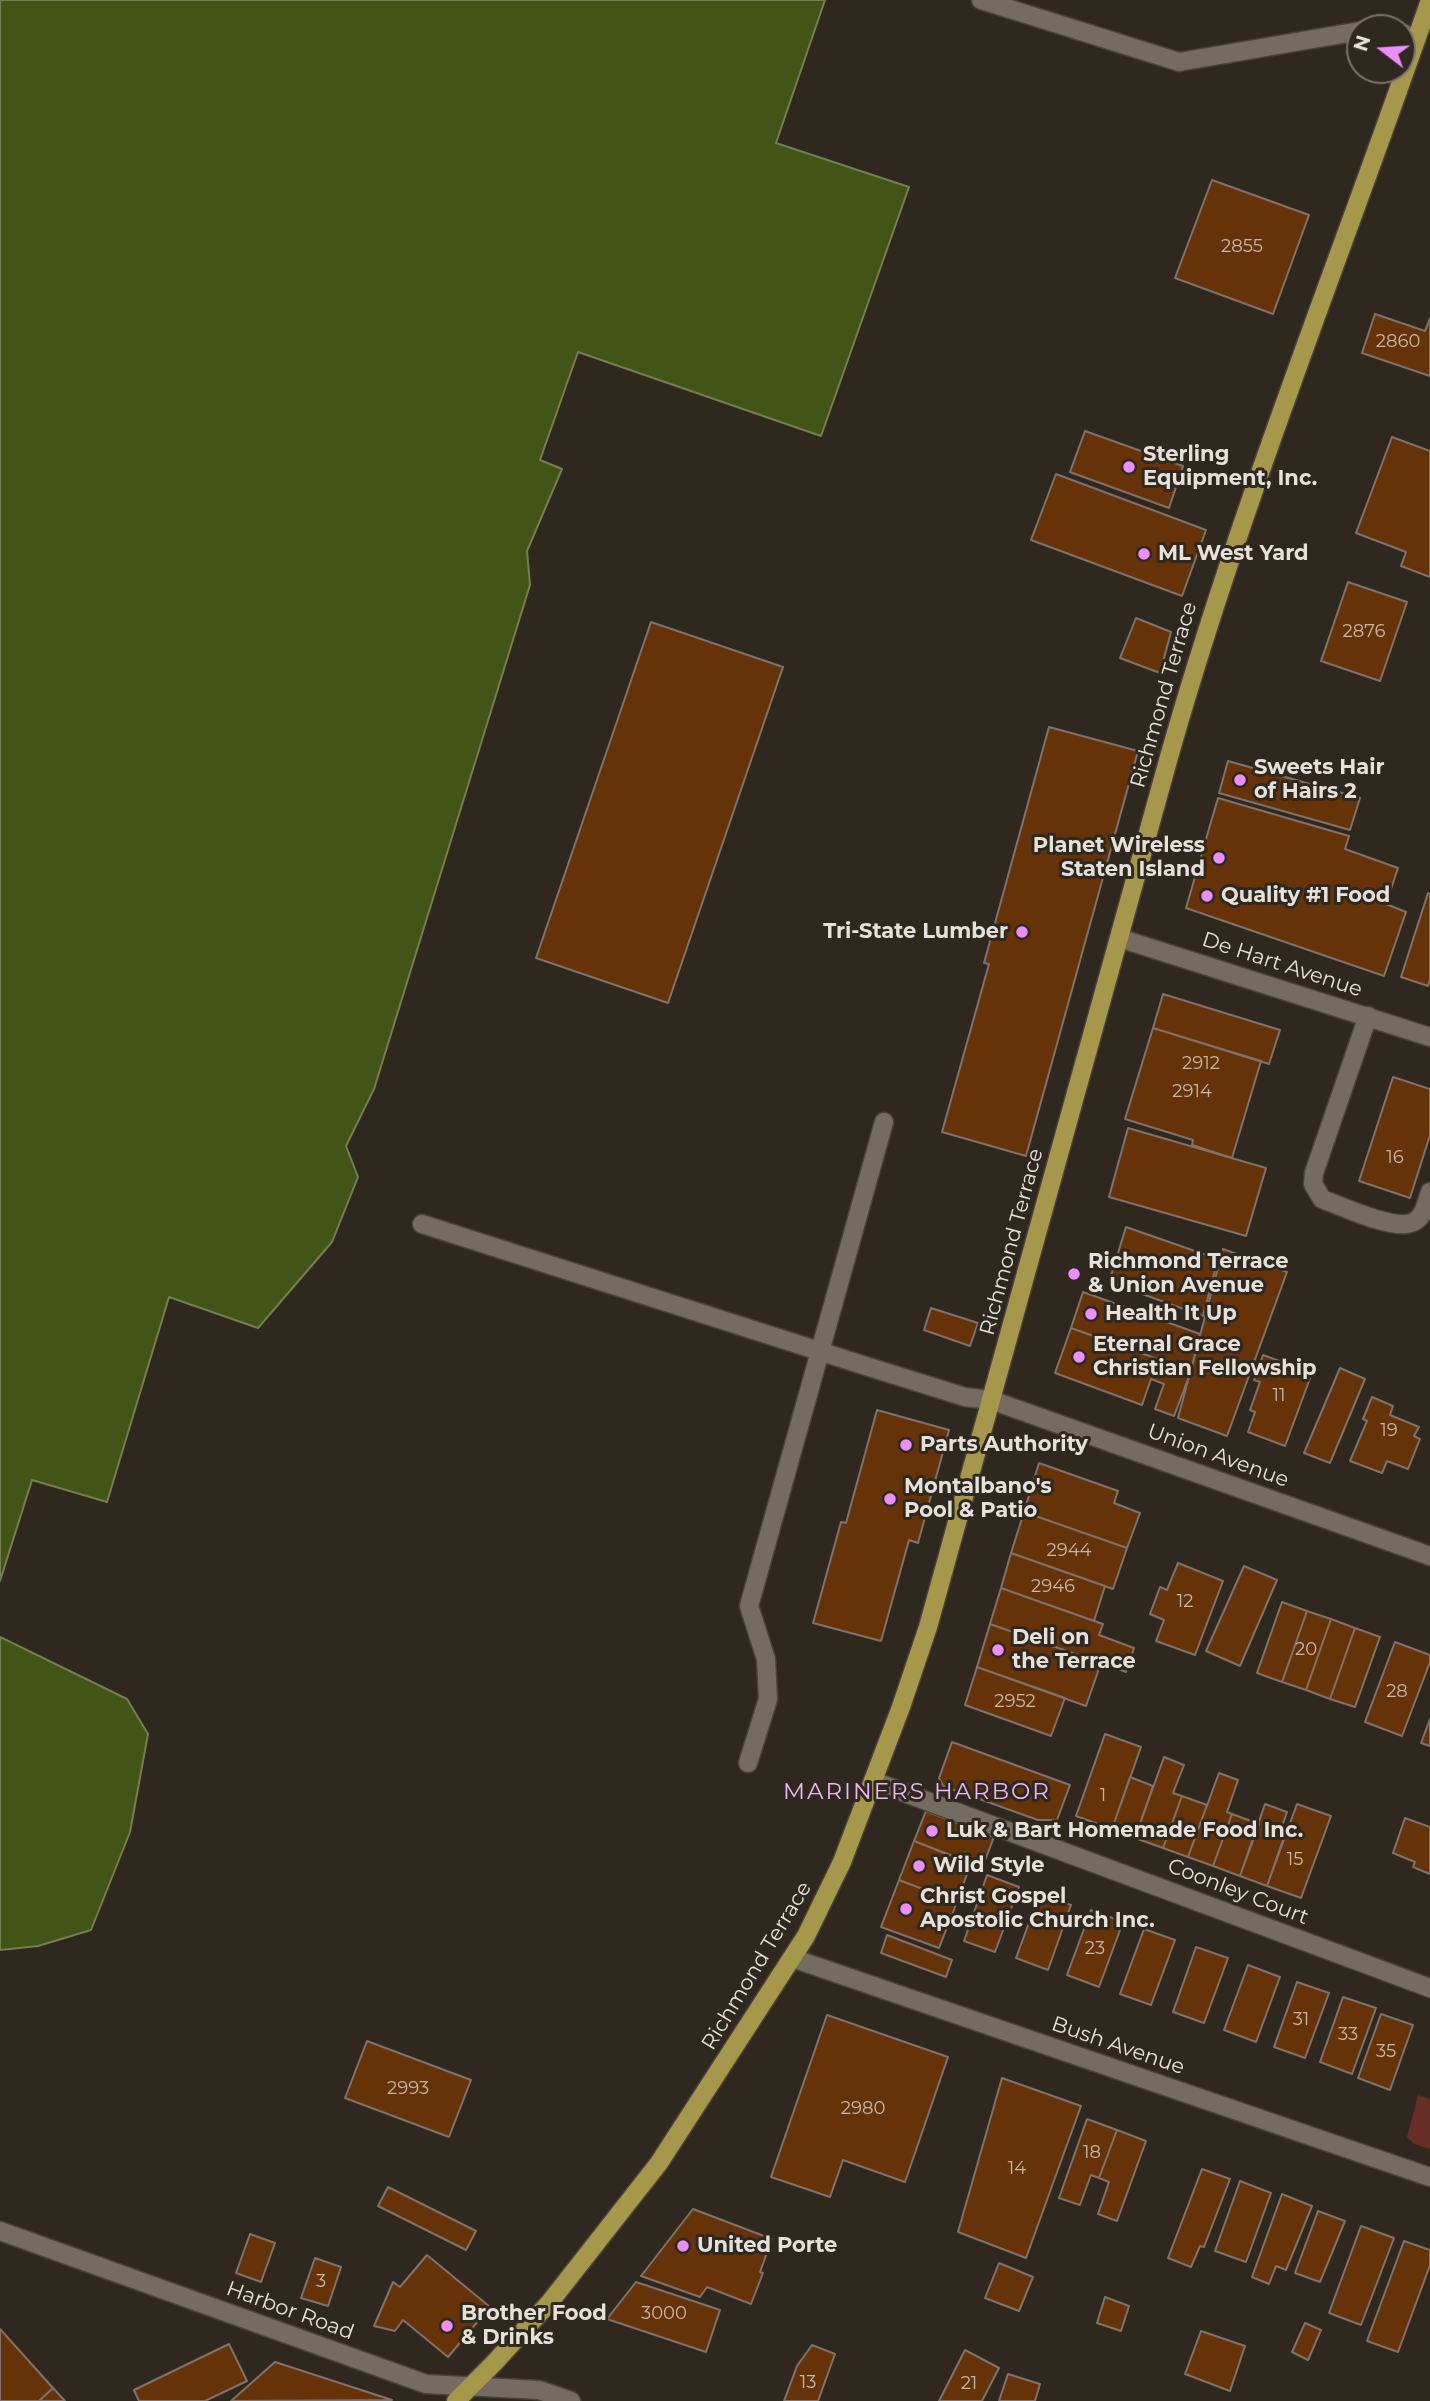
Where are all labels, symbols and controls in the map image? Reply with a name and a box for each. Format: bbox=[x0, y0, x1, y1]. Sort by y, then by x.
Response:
north arrow bbox=[1346, 14, 1416, 84]
text: N bbox=[1349, 33, 1376, 54]
house number: 2855 bbox=[1221, 236, 1263, 258]
house number: 2860 bbox=[1376, 331, 1420, 353]
place label: Sterling Equipment, Inc. bbox=[1143, 442, 1317, 492]
marker: Sterling Equipment, Inc. bbox=[1121, 459, 1137, 475]
place label: ML West Yard bbox=[1158, 541, 1309, 567]
marker: ML West Yard bbox=[1136, 546, 1152, 562]
street label: Richmond Terrace bbox=[1125, 599, 1203, 791]
house number: 2876 bbox=[1343, 621, 1385, 643]
place label: Sweets Hair of Hairs 2 bbox=[1254, 755, 1385, 805]
marker: Sweets Hair of Hairs 2 bbox=[1232, 772, 1248, 788]
place label: Planet Wireless Staten Island bbox=[1033, 833, 1205, 883]
marker: Planet Wireless Staten Island bbox=[1211, 850, 1227, 866]
place label: Quality #1 Food bbox=[1221, 883, 1390, 909]
marker: Quality #1 Food bbox=[1199, 888, 1215, 904]
place label: Tri-State Lumber bbox=[823, 919, 1008, 945]
marker: Tri-State Lumber bbox=[1014, 924, 1030, 940]
street label: De Hart Avenue bbox=[1199, 927, 1365, 1003]
house number: 2912 bbox=[1182, 1053, 1220, 1075]
house number: 2914 bbox=[1172, 1081, 1212, 1103]
street label: Richmond Terrace bbox=[975, 1146, 1049, 1338]
house number: 16 bbox=[1386, 1147, 1404, 1169]
place label: Richmond Terrace & Union Avenue bbox=[1088, 1249, 1288, 1299]
marker: Richmond Terrace & Union Avenue bbox=[1066, 1266, 1082, 1282]
place label: Health It Up bbox=[1105, 1301, 1237, 1327]
marker: Health It Up bbox=[1083, 1306, 1099, 1322]
place label: Eternal Grace Christian Fellowship bbox=[1093, 1332, 1316, 1382]
marker: Eternal Grace Christian Fellowship bbox=[1071, 1349, 1087, 1365]
house number: 11 bbox=[1273, 1385, 1285, 1407]
street label: Union Avenue bbox=[1144, 1419, 1292, 1493]
house number: 19 bbox=[1380, 1420, 1398, 1442]
place label: Parts Authority bbox=[920, 1432, 1088, 1458]
marker: Parts Authority bbox=[898, 1437, 914, 1453]
place label: Montalbano's Pool & Patio bbox=[904, 1474, 1052, 1524]
marker: Montalbano's Pool & Patio bbox=[882, 1491, 898, 1507]
house number: 2944 bbox=[1047, 1540, 1091, 1562]
house number: 2946 bbox=[1031, 1576, 1075, 1598]
house number: 12 bbox=[1177, 1591, 1193, 1613]
place label: Deli on the Terrace bbox=[1012, 1625, 1136, 1675]
house number: 20 bbox=[1295, 1639, 1317, 1661]
marker: Deli on the Terrace bbox=[990, 1642, 1006, 1658]
house number: 28 bbox=[1386, 1681, 1408, 1703]
house number: 2952 bbox=[994, 1691, 1036, 1713]
district label: MARINERS HARBOR bbox=[785, 1778, 1049, 1806]
house number: 1 bbox=[1100, 1785, 1106, 1807]
place label: Luk & Bart Homemade Food Inc. bbox=[946, 1818, 1303, 1844]
marker: Luk & Bart Homemade Food Inc. bbox=[924, 1823, 940, 1839]
house number: 15 bbox=[1287, 1849, 1303, 1871]
place label: Wild Style bbox=[933, 1853, 1045, 1879]
street label: Coonley Court bbox=[1164, 1854, 1312, 1930]
marker: Wild Style bbox=[911, 1858, 927, 1874]
street label: Richmond Terrace bbox=[697, 1877, 817, 2055]
place label: Christ Gospel Apostolic Church Inc. bbox=[920, 1884, 1155, 1934]
marker: Christ Gospel Apostolic Church Inc. bbox=[898, 1901, 914, 1917]
house number: 23 bbox=[1085, 1938, 1105, 1960]
house number: 31 bbox=[1293, 2009, 1309, 2031]
street label: Bush Avenue bbox=[1048, 2011, 1188, 2081]
house number: 33 bbox=[1338, 2024, 1358, 2046]
house number: 35 bbox=[1376, 2041, 1396, 2063]
house number: 2993 bbox=[387, 2078, 429, 2100]
house number: 2980 bbox=[841, 2098, 885, 2120]
house number: 18 bbox=[1083, 2142, 1101, 2164]
house number: 14 bbox=[1008, 2158, 1026, 2180]
place label: United Porte bbox=[697, 2233, 837, 2259]
marker: United Porte bbox=[675, 2238, 691, 2254]
house number: 3 bbox=[316, 2271, 326, 2293]
street label: Harbor Road bbox=[223, 2276, 357, 2346]
place label: Brother Food & Drinks bbox=[461, 2301, 607, 2351]
house number: 3000 bbox=[641, 2303, 687, 2325]
marker: Brother Food & Drinks bbox=[439, 2318, 455, 2334]
house number: 13 bbox=[800, 2372, 816, 2394]
house number: 21 bbox=[961, 2373, 977, 2395]

